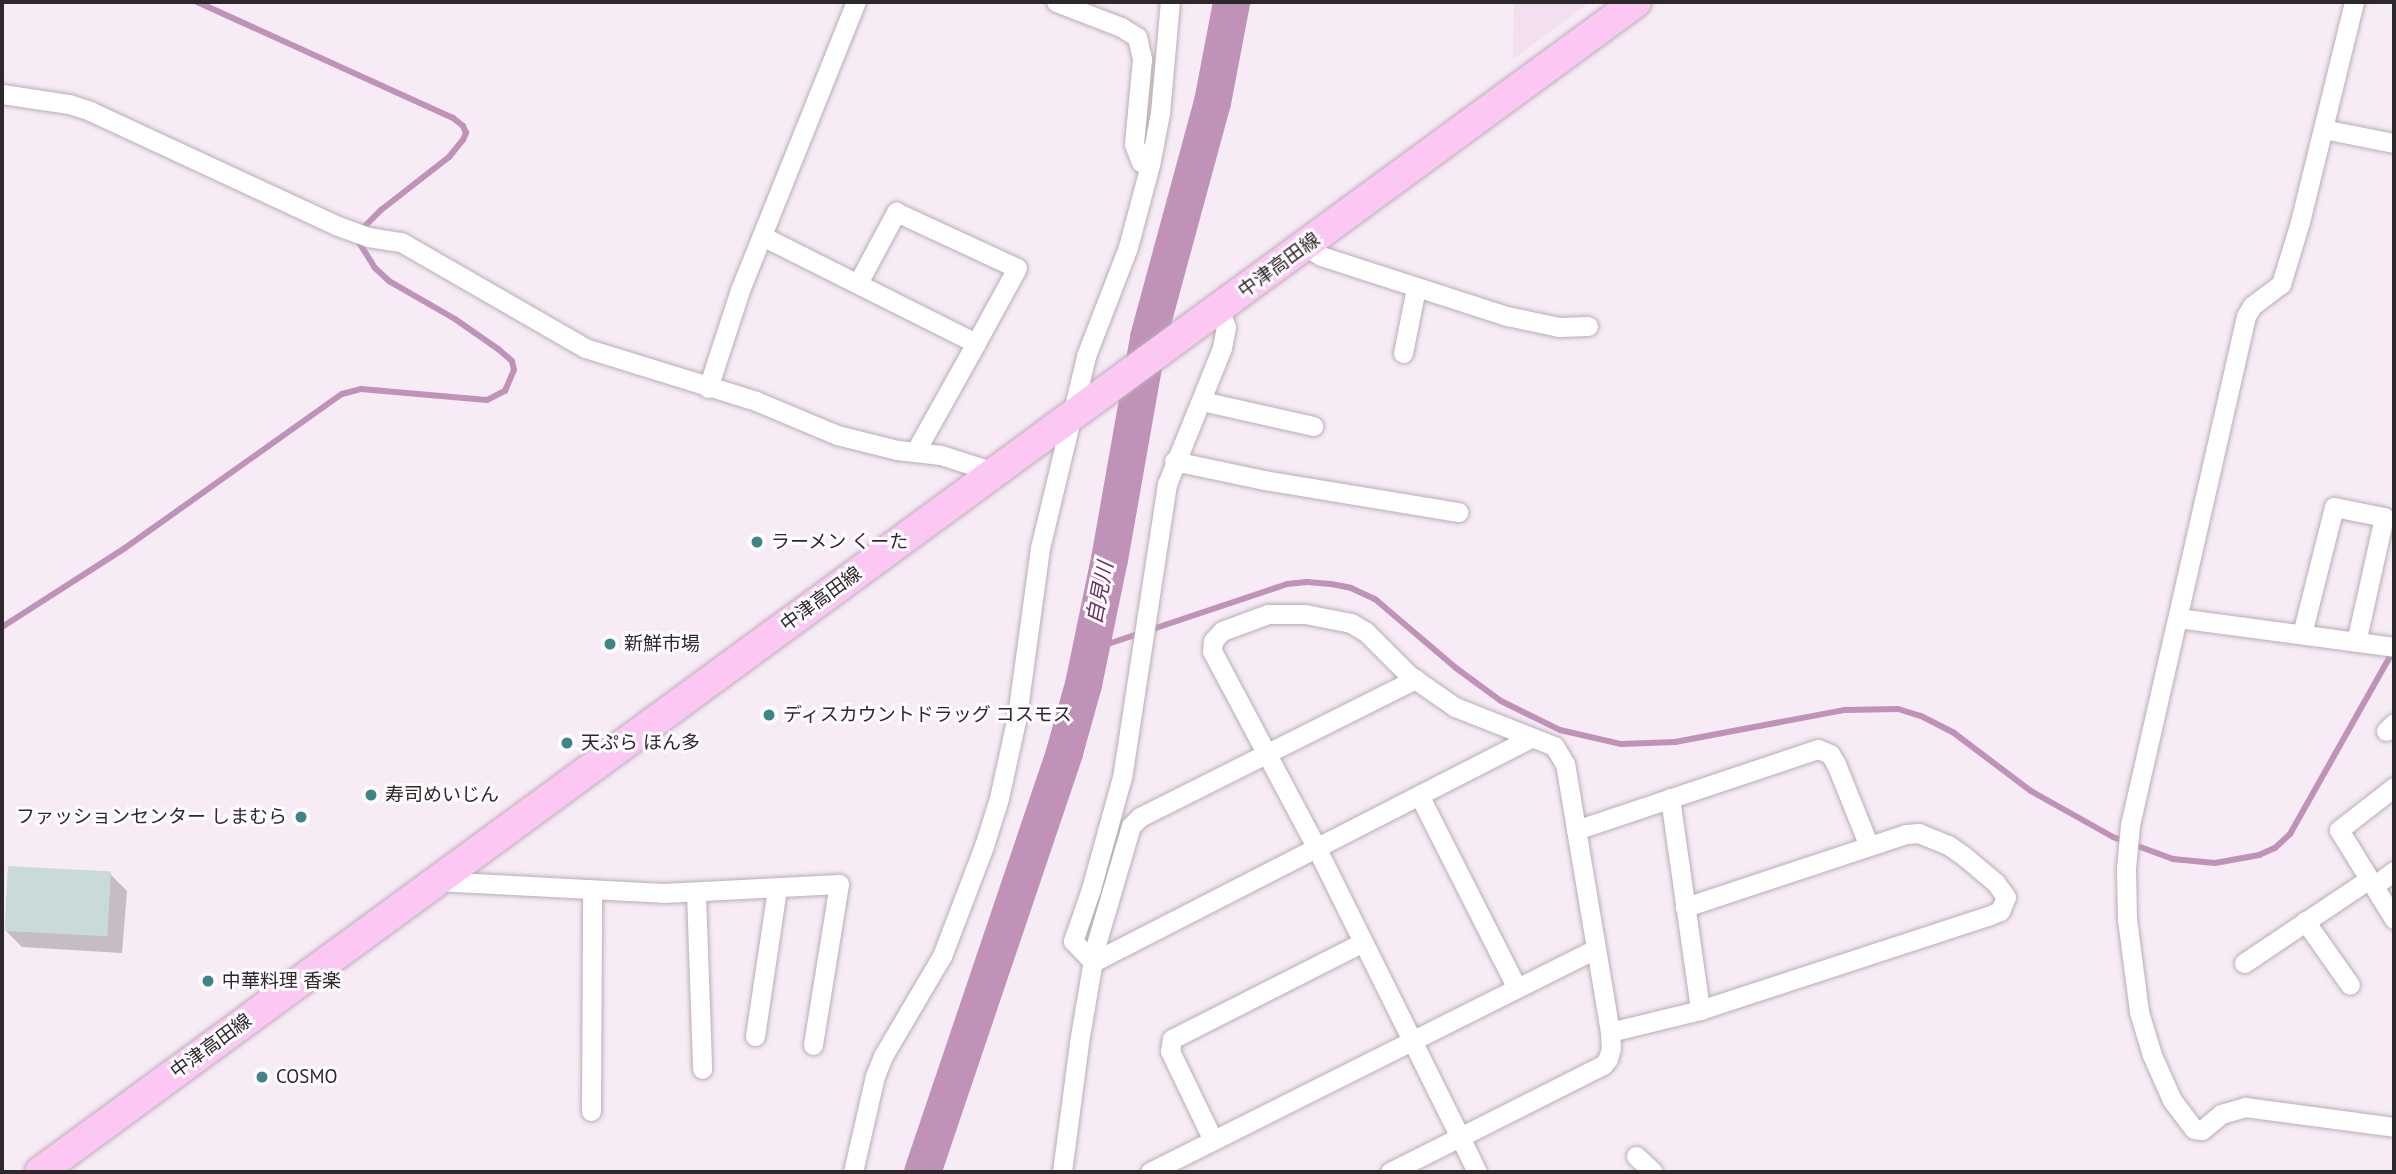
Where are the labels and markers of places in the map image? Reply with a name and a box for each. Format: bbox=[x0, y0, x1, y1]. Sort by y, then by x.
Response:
place label: ラーメン くーた bbox=[771, 531, 909, 553]
marker: ラーメン くーた bbox=[749, 534, 765, 550]
place label: 新鮮市場 bbox=[624, 633, 700, 655]
marker: 新鮮市場 bbox=[602, 636, 618, 652]
place label: ディスカウントドラッグ コスモス bbox=[783, 704, 1073, 726]
marker: ディスカウントドラッグ コスモス bbox=[761, 707, 777, 723]
place label: 天ぷら ほん多 bbox=[581, 732, 700, 754]
marker: 天ぷら ほん多 bbox=[559, 735, 575, 751]
place label: 寿司めいじん bbox=[385, 784, 499, 806]
marker: 寿司めいじん bbox=[363, 787, 379, 803]
place label: ファッションセンター しまむら bbox=[16, 806, 287, 828]
marker: ファッションセンター しまむら bbox=[293, 809, 309, 825]
place label: 中華料理 香楽 bbox=[222, 970, 341, 992]
marker: 中華料理 香楽 bbox=[200, 973, 216, 989]
place label: COSMO bbox=[276, 1066, 337, 1088]
marker: COSMO bbox=[254, 1069, 270, 1085]

